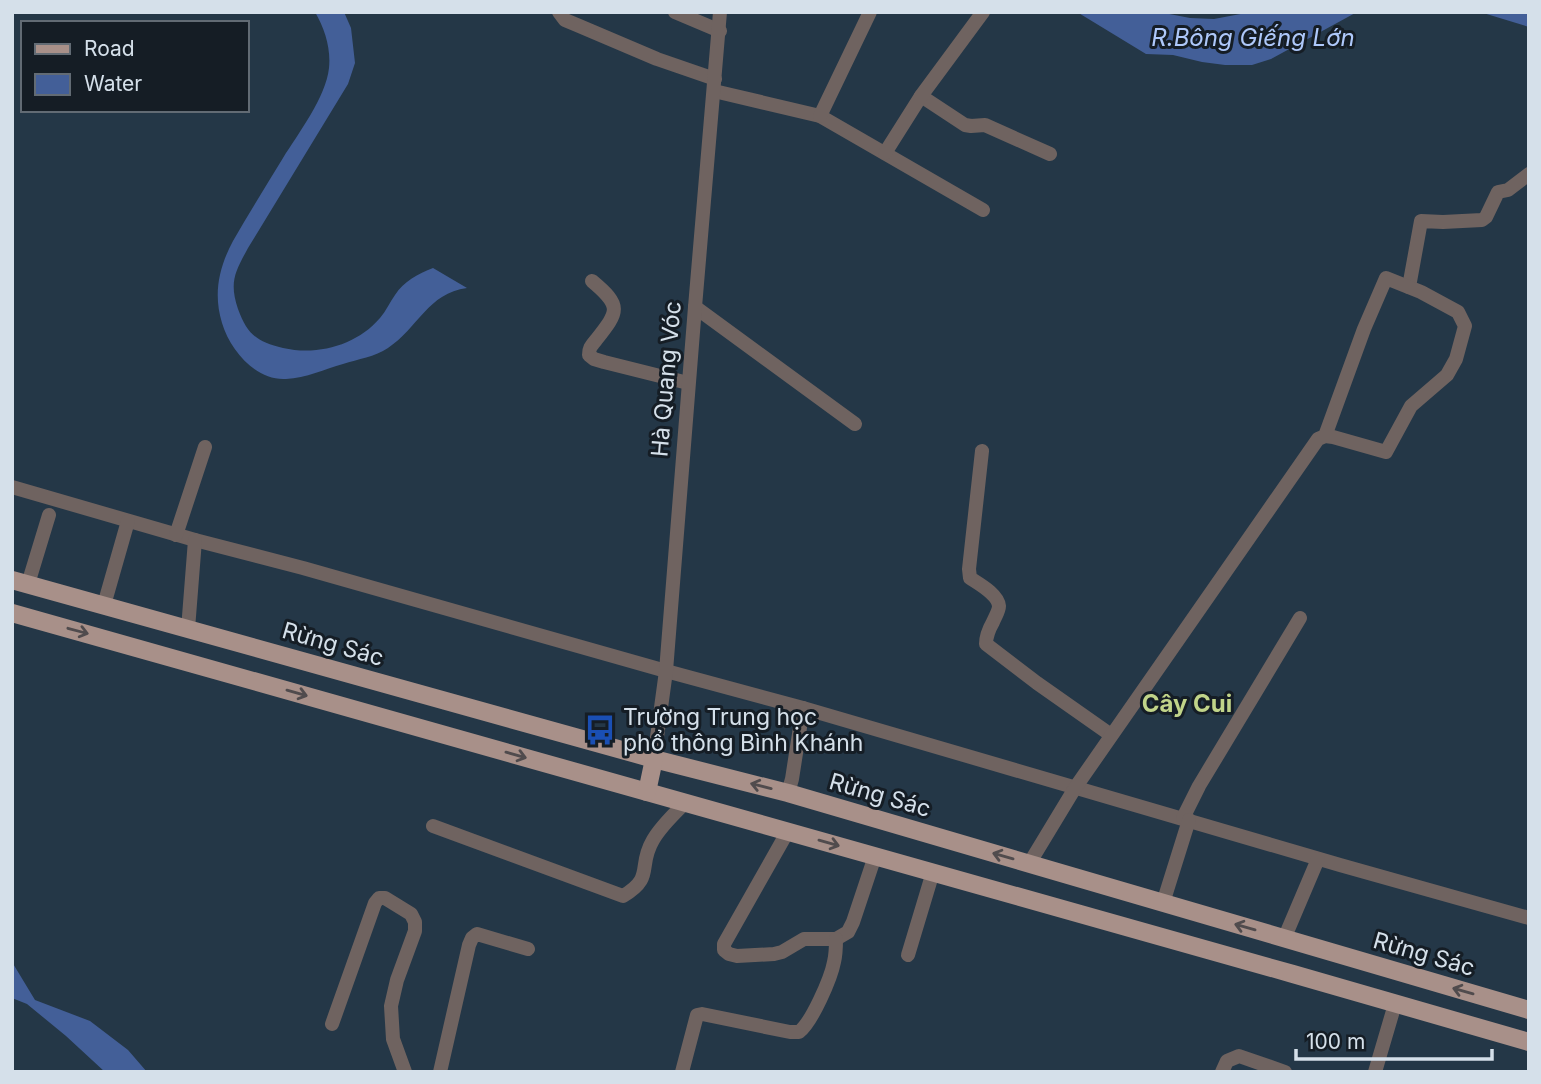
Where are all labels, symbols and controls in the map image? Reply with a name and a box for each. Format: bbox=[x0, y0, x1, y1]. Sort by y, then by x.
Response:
legend bbox=[21, 21, 248, 112]
water label: R.Bông Giếng Lớn bbox=[1151, 23, 1355, 52]
text: Road bbox=[84, 36, 135, 61]
text: Water bbox=[84, 71, 142, 96]
street label: Hà Quang Vóc bbox=[645, 300, 687, 458]
street label: Rừng Sác bbox=[279, 616, 387, 672]
one-way arrow bbox=[67, 626, 89, 639]
one-way arrow bbox=[285, 687, 308, 700]
district label: Cây Cui bbox=[1142, 689, 1232, 718]
place label: Trường Trung học phổ thông Bình Khánh bbox=[623, 703, 863, 757]
bus stop icon: Trường Trung học phổ thông Bình Khánh bbox=[583, 713, 617, 747]
one-way arrow bbox=[504, 749, 527, 762]
street label: Rừng Sác bbox=[826, 767, 934, 823]
one-way arrow bbox=[750, 779, 773, 792]
one-way arrow bbox=[818, 837, 840, 850]
one-way arrow bbox=[992, 849, 1014, 862]
one-way arrow bbox=[1234, 920, 1256, 933]
street label: Rừng Sác bbox=[1370, 926, 1478, 982]
one-way arrow bbox=[1453, 984, 1475, 997]
scale bar bbox=[1296, 1018, 1492, 1062]
text: 100 m bbox=[1306, 1029, 1365, 1054]

